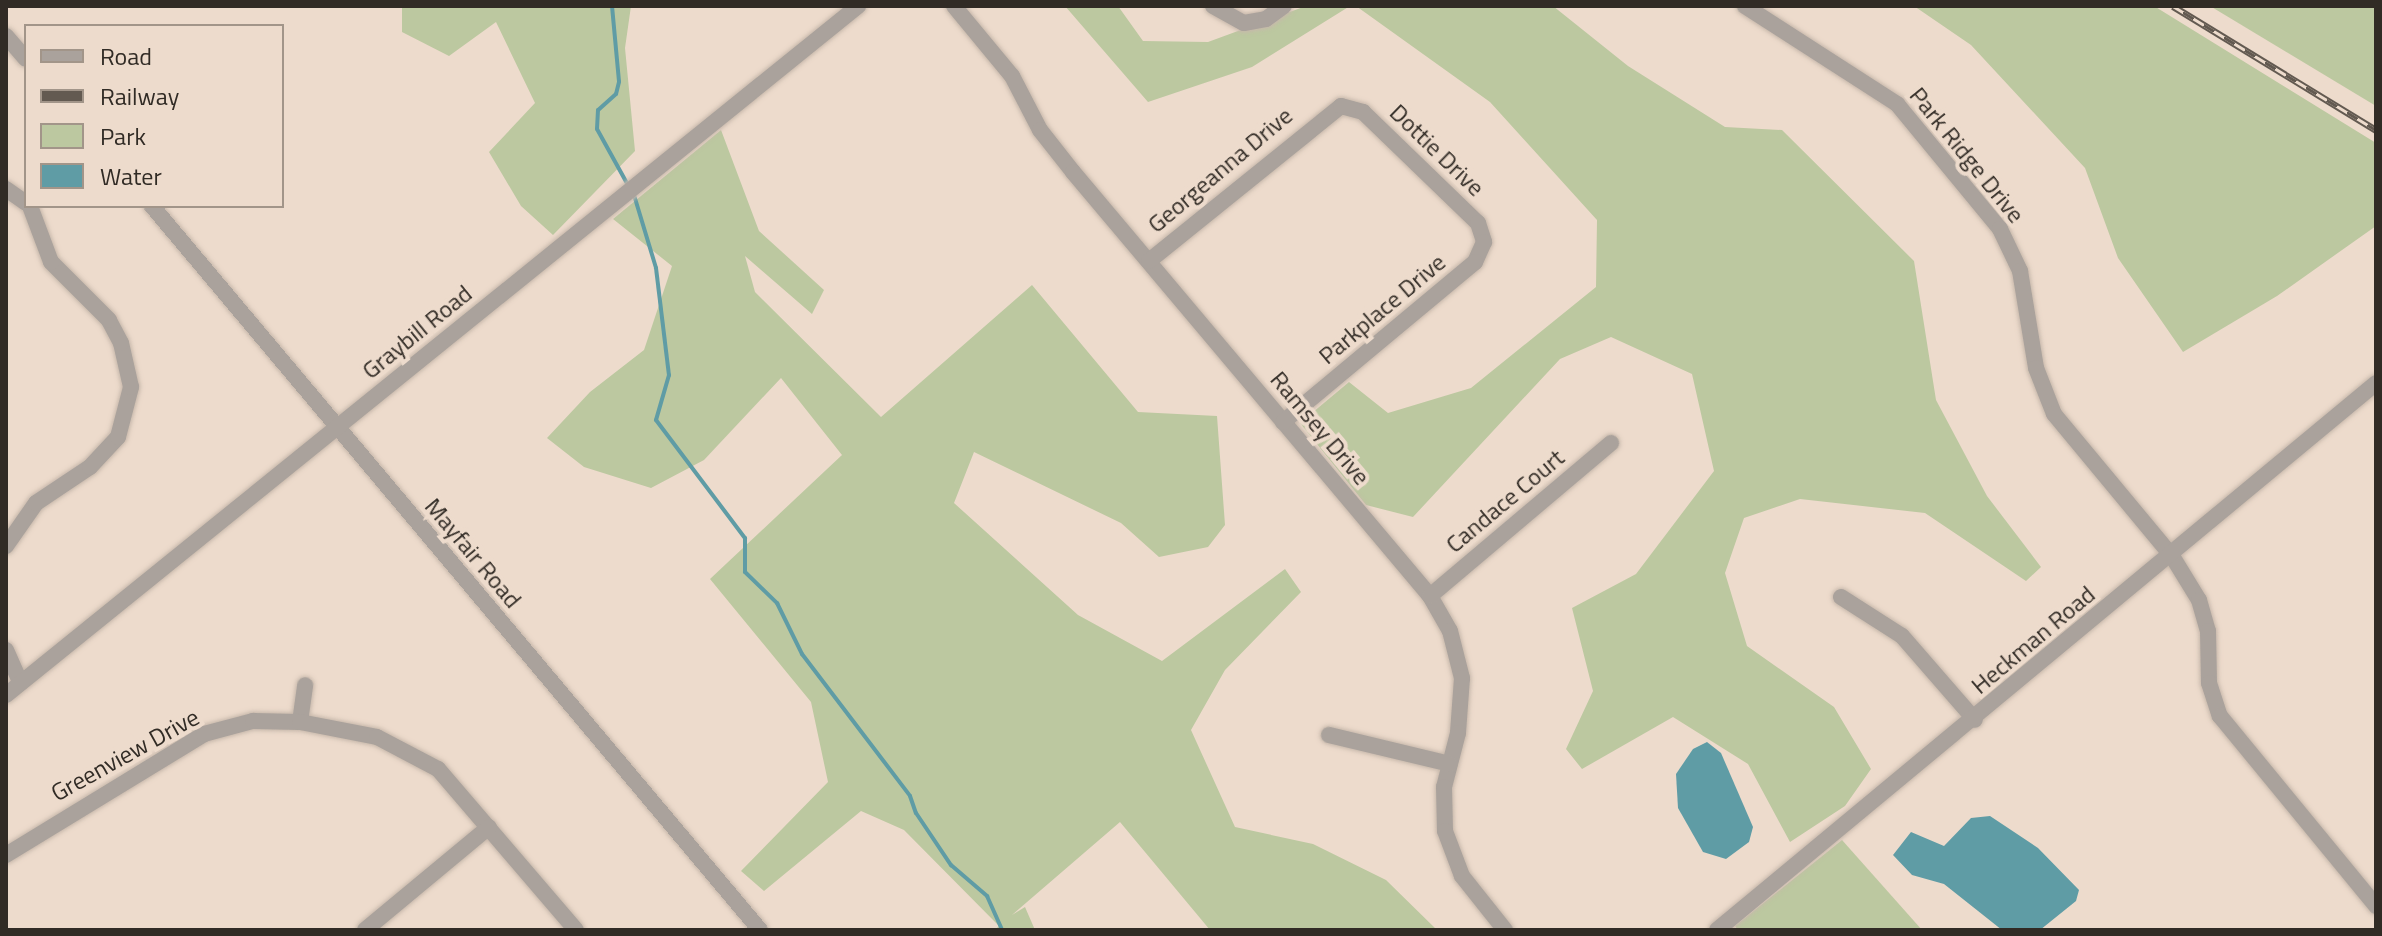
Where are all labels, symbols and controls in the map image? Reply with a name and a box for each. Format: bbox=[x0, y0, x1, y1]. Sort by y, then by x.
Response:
legend bbox=[24, 24, 284, 208]
text: Road bbox=[100, 38, 152, 74]
text: Railway bbox=[100, 78, 179, 114]
street label: Park Ridge Drive bbox=[1904, 81, 2030, 229]
street label: Dottie Drive bbox=[1384, 98, 1490, 202]
street label: Georgeanna Drive bbox=[1142, 101, 1298, 239]
text: Park bbox=[100, 118, 146, 154]
text: Water bbox=[100, 158, 162, 194]
street label: Parkplace Drive bbox=[1313, 248, 1451, 370]
street label: Graybill Road bbox=[356, 279, 478, 385]
street label: Ramsey Drive bbox=[1264, 365, 1376, 491]
street label: Candace Court bbox=[1440, 443, 1570, 559]
street label: Mayfair Road bbox=[419, 492, 527, 614]
street label: Heckman Road bbox=[1965, 580, 2101, 700]
street label: Greenview Drive bbox=[46, 702, 204, 808]

